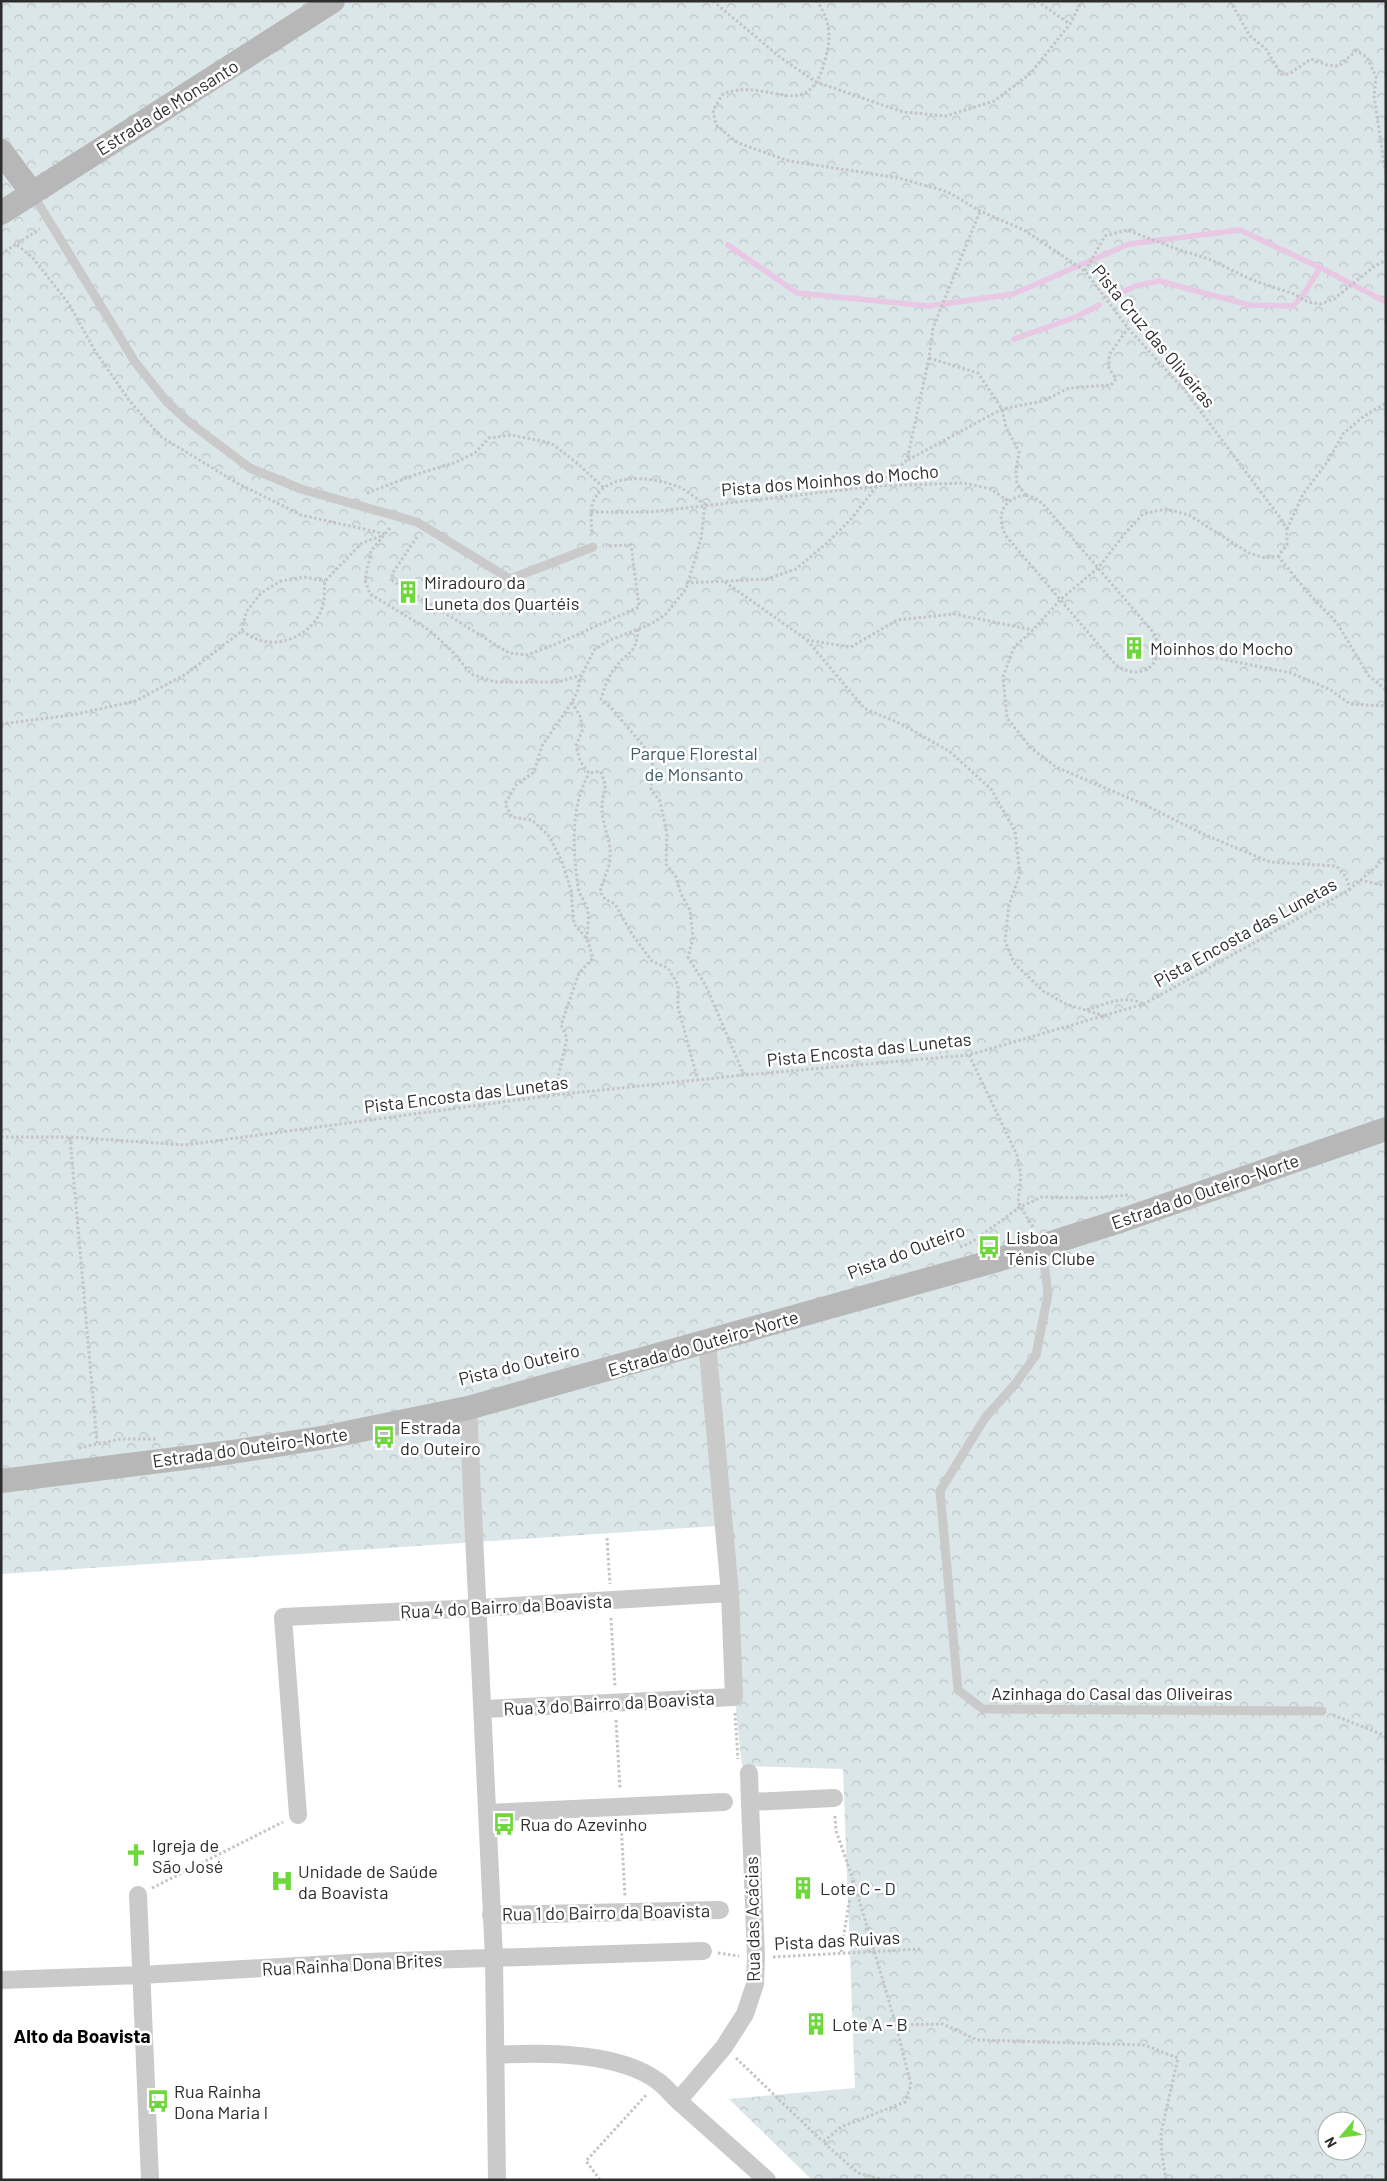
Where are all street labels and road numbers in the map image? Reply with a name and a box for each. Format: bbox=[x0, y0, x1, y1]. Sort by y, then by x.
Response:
street label: Estrada de Monsanto bbox=[92, 54, 242, 160]
street label: Pista Cruz das Oliveiras bbox=[1088, 260, 1220, 412]
street label: Pista dos Moinhos do Mocho bbox=[720, 460, 940, 500]
street label: Pista Encosta das Lunetas bbox=[1150, 873, 1340, 991]
street label: Pista Encosta das Lunetas bbox=[766, 1027, 972, 1071]
street label: Pista Encosta das Lunetas bbox=[363, 1071, 569, 1117]
street label: Estrada do Outeiro-Norte bbox=[1108, 1149, 1302, 1233]
street label: Pista do Outeiro bbox=[844, 1219, 968, 1283]
street label: Estrada do Outeiro-Norte bbox=[605, 1305, 801, 1381]
street label: Pista do Outeiro bbox=[456, 1338, 582, 1390]
street label: Estrada do Outeiro-Norte bbox=[151, 1422, 349, 1472]
street label: Rua 4 do Bairro da Boavista bbox=[400, 1589, 612, 1623]
street label: Azinhaga do Casal das Oliveiras bbox=[991, 1682, 1233, 1704]
street label: Rua 3 do Bairro da Boavista bbox=[503, 1686, 715, 1720]
street label: Rua das Acácias bbox=[740, 1856, 764, 1982]
street label: Rua 1 do Bairro da Boavista bbox=[502, 1899, 710, 1925]
street label: Pista das Ruivas bbox=[774, 1926, 900, 1954]
street label: Rua Rainha Dona Brites bbox=[261, 1948, 443, 1980]

